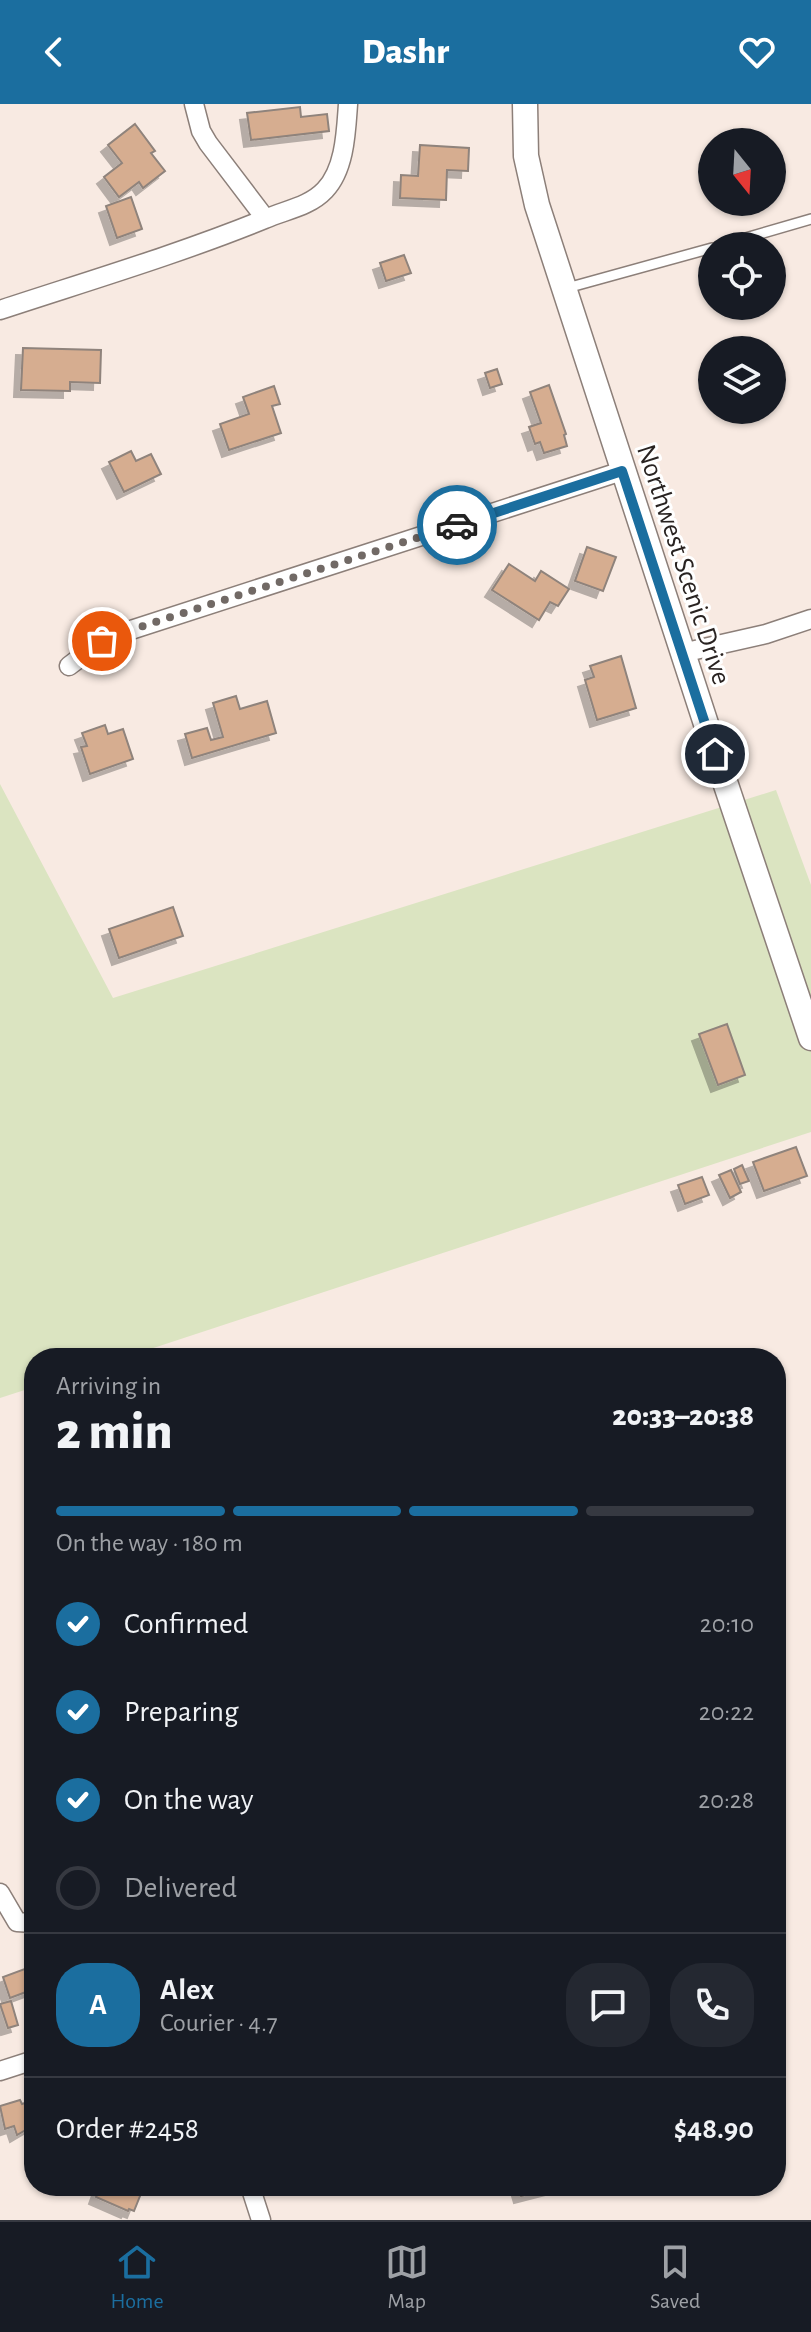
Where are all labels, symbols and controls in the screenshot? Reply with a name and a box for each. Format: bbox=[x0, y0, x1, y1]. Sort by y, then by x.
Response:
icon: back bbox=[32, 30, 76, 74]
icon: heart bbox=[735, 30, 779, 74]
text: Dashr bbox=[362, 34, 449, 70]
north arrow bbox=[698, 128, 786, 216]
map controls bbox=[698, 128, 786, 424]
button: locate bbox=[698, 232, 786, 320]
button: layers bbox=[698, 336, 786, 424]
street label: Northwest Scenic Drive bbox=[631, 441, 735, 688]
courier bbox=[417, 485, 497, 565]
icon: car bbox=[435, 503, 479, 547]
pin bbox=[68, 607, 136, 675]
icon: bag bbox=[80, 619, 124, 663]
pin bbox=[681, 720, 749, 788]
icon: home bbox=[693, 732, 737, 776]
text: Arriving in bbox=[56, 1373, 161, 1399]
text: 20:33–20:38 bbox=[612, 1401, 754, 1431]
text: 2 min bbox=[56, 1406, 172, 1458]
text: On the way · 180 m bbox=[56, 1530, 243, 1556]
icon: check bbox=[56, 1602, 100, 1646]
text: Confirmed bbox=[124, 1609, 248, 1639]
text: 20:10 bbox=[700, 1611, 754, 1637]
icon: check bbox=[56, 1690, 100, 1734]
text: Preparing bbox=[124, 1697, 239, 1727]
text: 20:22 bbox=[699, 1699, 754, 1725]
icon: check bbox=[56, 1778, 100, 1822]
text: On the way bbox=[124, 1785, 253, 1815]
text: 20:28 bbox=[698, 1787, 754, 1813]
text: Delivered bbox=[124, 1873, 237, 1903]
button: chat bbox=[566, 1963, 650, 2047]
button: phone bbox=[670, 1963, 754, 2047]
text: Alex bbox=[160, 1975, 214, 2005]
text: A bbox=[89, 1990, 107, 2020]
text: Courier · 4.7 bbox=[160, 2010, 278, 2036]
text: Order #2458 bbox=[56, 2114, 199, 2144]
text: $48.90 bbox=[674, 2114, 754, 2144]
tab: Home bbox=[111, 2240, 164, 2314]
tab: Map bbox=[385, 2240, 429, 2314]
tab: Saved bbox=[650, 2240, 700, 2314]

